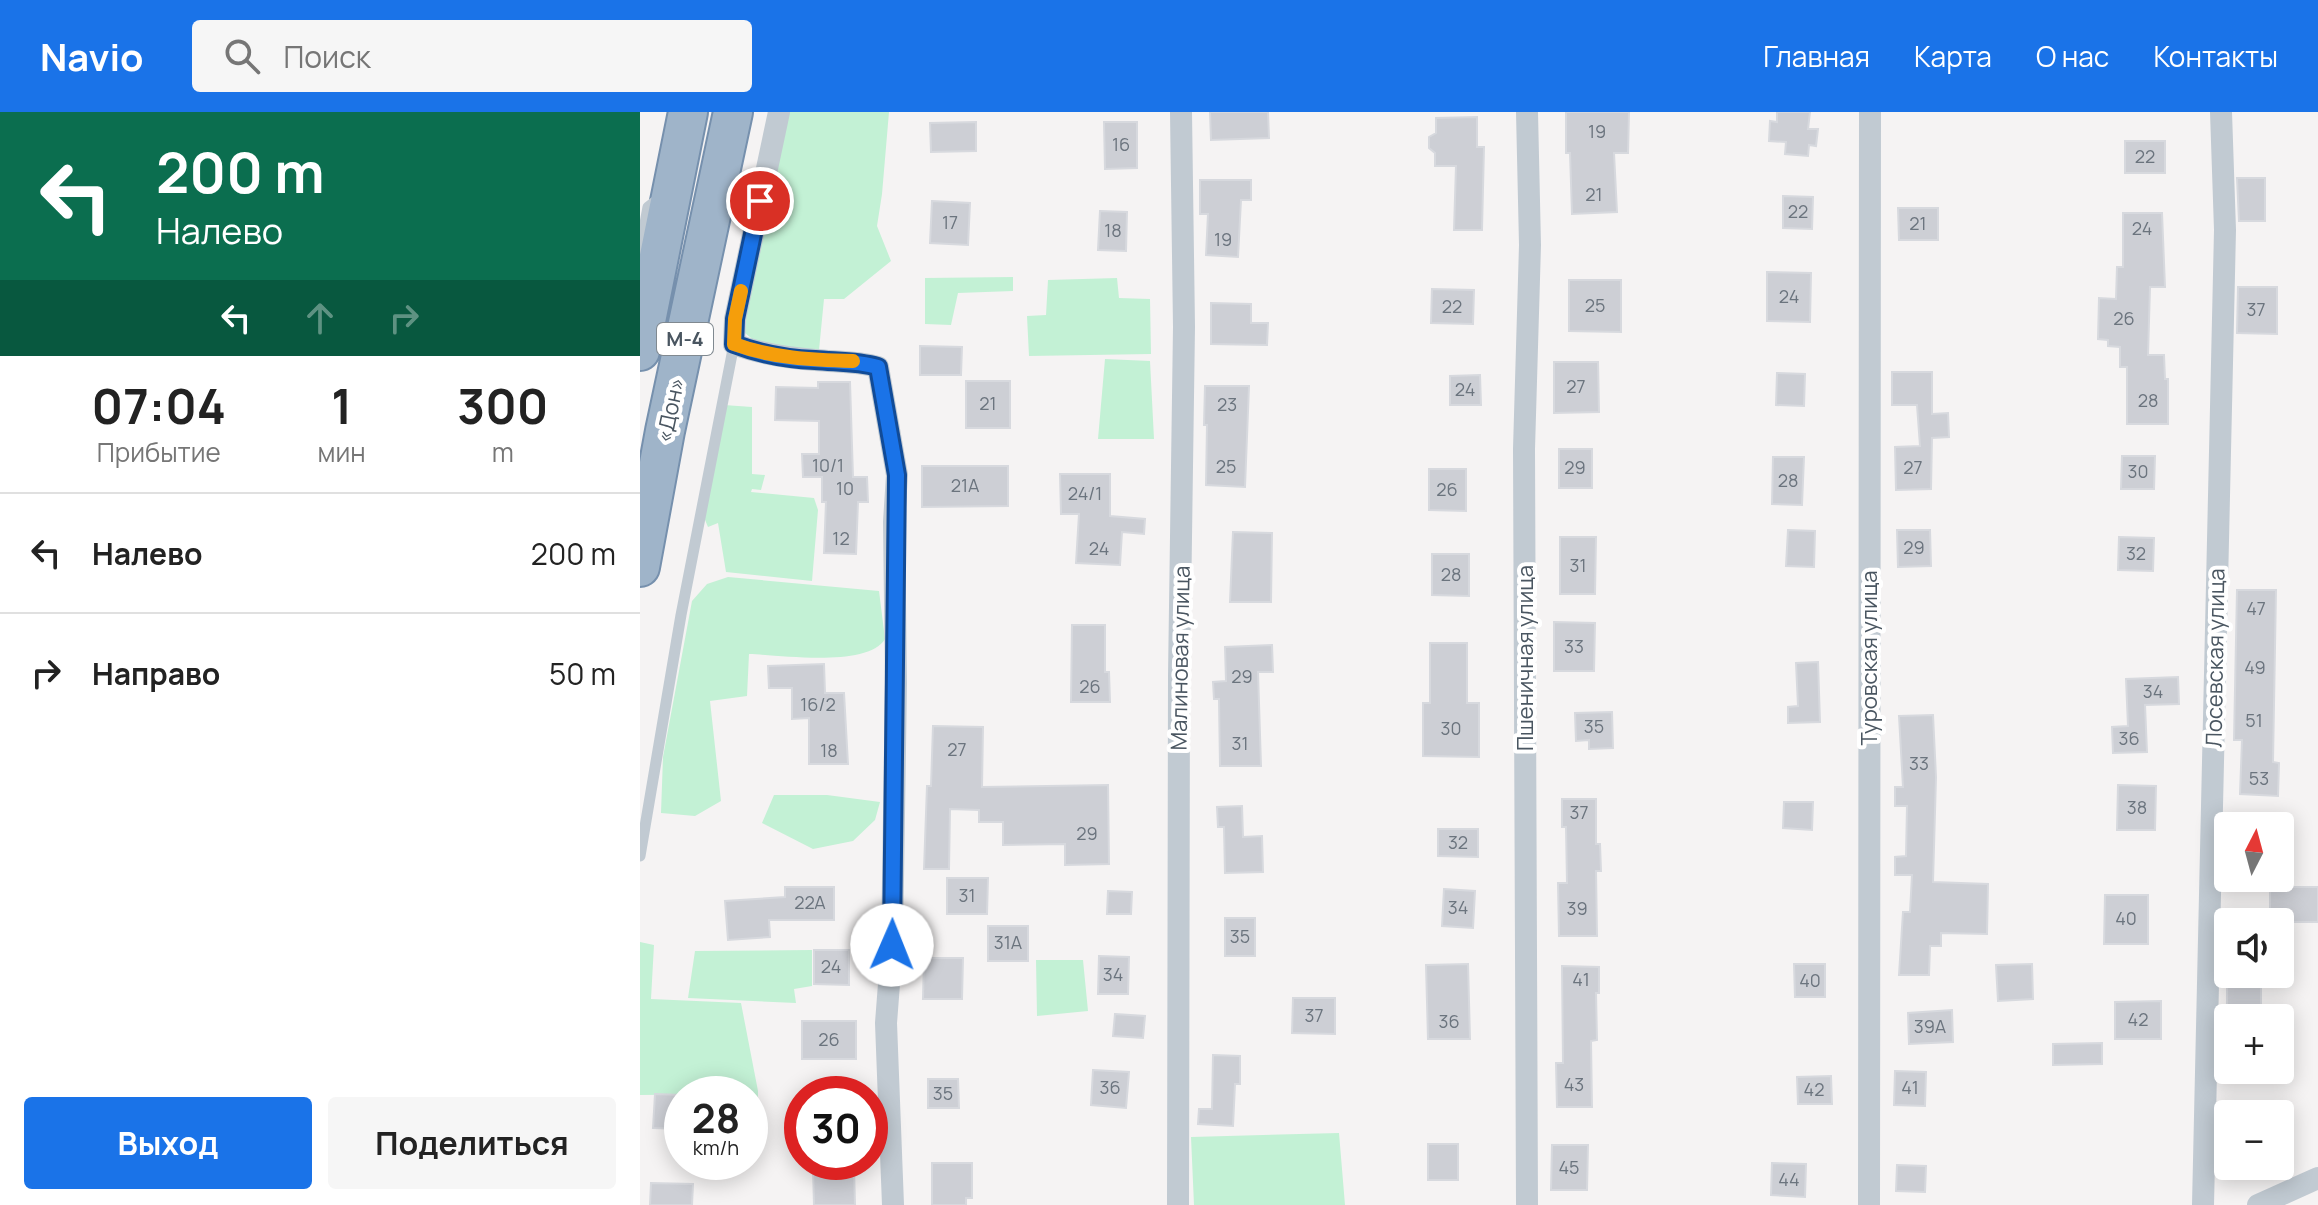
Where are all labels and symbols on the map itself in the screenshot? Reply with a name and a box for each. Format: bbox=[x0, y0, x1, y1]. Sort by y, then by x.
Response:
house number: 19 bbox=[1588, 119, 1606, 143]
house number: 16 bbox=[1112, 132, 1130, 156]
house number: 22 bbox=[2135, 144, 2155, 168]
pin bbox=[726, 167, 794, 235]
house number: 21 bbox=[1585, 182, 1603, 206]
house number: 22 bbox=[1788, 199, 1808, 223]
house number: 17 bbox=[942, 210, 958, 234]
house number: 21 bbox=[1909, 211, 1927, 235]
house number: 24 bbox=[2132, 216, 2152, 240]
house number: 18 bbox=[1104, 218, 1122, 242]
house number: 19 bbox=[1214, 227, 1232, 251]
house number: 24 bbox=[1779, 284, 1799, 308]
house number: 25 bbox=[1585, 293, 1605, 317]
house number: 22 bbox=[1442, 294, 1462, 318]
house number: 37 bbox=[2247, 297, 2266, 321]
house number: 26 bbox=[2113, 306, 2135, 330]
road number: М-4 bbox=[657, 323, 713, 355]
house number: 27 bbox=[1566, 374, 1586, 398]
street label: «Дон» bbox=[648, 375, 692, 445]
house number: 24 bbox=[1455, 377, 1475, 401]
house number: 28 bbox=[2138, 388, 2158, 412]
house number: 21 bbox=[979, 391, 997, 415]
house number: 23 bbox=[1217, 392, 1237, 416]
house number: 10/1 bbox=[812, 453, 844, 477]
house number: 25 bbox=[1216, 454, 1236, 478]
house number: 29 bbox=[1564, 455, 1586, 479]
house number: 27 bbox=[1903, 455, 1923, 479]
house number: 30 bbox=[2128, 459, 2148, 483]
house number: 28 bbox=[1778, 468, 1798, 492]
house number: 21А bbox=[951, 473, 980, 497]
house number: 10 bbox=[836, 476, 854, 500]
house number: 26 bbox=[1436, 477, 1458, 501]
house number: 24/1 bbox=[1068, 481, 1102, 505]
house number: 12 bbox=[832, 526, 850, 550]
house number: 29 bbox=[1903, 535, 1925, 559]
house number: 24 bbox=[1089, 536, 1109, 560]
house number: 32 bbox=[2126, 541, 2146, 565]
house number: 31 bbox=[1570, 553, 1586, 577]
house number: 28 bbox=[1441, 562, 1461, 586]
street label: Малиновая улица bbox=[1163, 565, 1197, 751]
street label: Пшеничная улица bbox=[1510, 565, 1540, 751]
street label: Лосевская улица bbox=[2198, 568, 2232, 748]
street label: Туровская улица bbox=[1854, 570, 1884, 746]
house number: 47 bbox=[2246, 596, 2266, 620]
house number: 33 bbox=[1564, 634, 1584, 658]
house number: 49 bbox=[2244, 655, 2266, 679]
house number: 29 bbox=[1231, 664, 1253, 688]
house number: 26 bbox=[1079, 674, 1101, 698]
house number: 34 bbox=[2143, 679, 2163, 703]
house number: 16/2 bbox=[800, 692, 836, 716]
house number: 51 bbox=[2245, 708, 2263, 732]
house number: 35 bbox=[1584, 714, 1604, 738]
house number: 30 bbox=[1441, 716, 1461, 740]
house number: 36 bbox=[2118, 726, 2140, 750]
house number: 31 bbox=[1232, 731, 1248, 755]
house number: 27 bbox=[947, 737, 967, 761]
house number: 18 bbox=[820, 738, 838, 762]
house number: 33 bbox=[1909, 751, 1929, 775]
house number: 53 bbox=[2249, 766, 2269, 790]
house number: 38 bbox=[2127, 795, 2147, 819]
house number: 37 bbox=[1570, 800, 1589, 824]
north arrow bbox=[2214, 812, 2294, 892]
house number: 29 bbox=[1076, 821, 1098, 845]
house number: 32 bbox=[1448, 830, 1468, 854]
house number: 31 bbox=[959, 883, 975, 907]
house number: 22А bbox=[794, 890, 826, 914]
house number: 34 bbox=[1448, 895, 1468, 919]
house number: 39 bbox=[1566, 896, 1588, 920]
position arrow bbox=[850, 903, 934, 987]
house number: 40 bbox=[2115, 906, 2137, 930]
house number: 35 bbox=[1230, 924, 1250, 948]
house number: 31А bbox=[994, 930, 1023, 954]
house number: 24 bbox=[821, 954, 841, 978]
house number: 34 bbox=[1103, 962, 1123, 986]
house number: 41 bbox=[1572, 967, 1590, 991]
house number: 40 bbox=[1799, 968, 1821, 992]
house number: 37 bbox=[1305, 1003, 1324, 1027]
house number: 42 bbox=[2128, 1007, 2148, 1031]
house number: 36 bbox=[1438, 1009, 1460, 1033]
house number: 39А bbox=[1914, 1014, 1947, 1038]
house number: 26 bbox=[818, 1027, 840, 1051]
house number: 43 bbox=[1564, 1072, 1584, 1096]
house number: 36 bbox=[1099, 1075, 1121, 1099]
house number: 41 bbox=[1901, 1075, 1919, 1099]
speed limit sign: 30 bbox=[784, 1076, 888, 1180]
house number: 42 bbox=[1804, 1077, 1824, 1101]
house number: 35 bbox=[933, 1081, 953, 1105]
house number: 45 bbox=[1558, 1155, 1580, 1179]
house number: 44 bbox=[1778, 1167, 1800, 1191]

